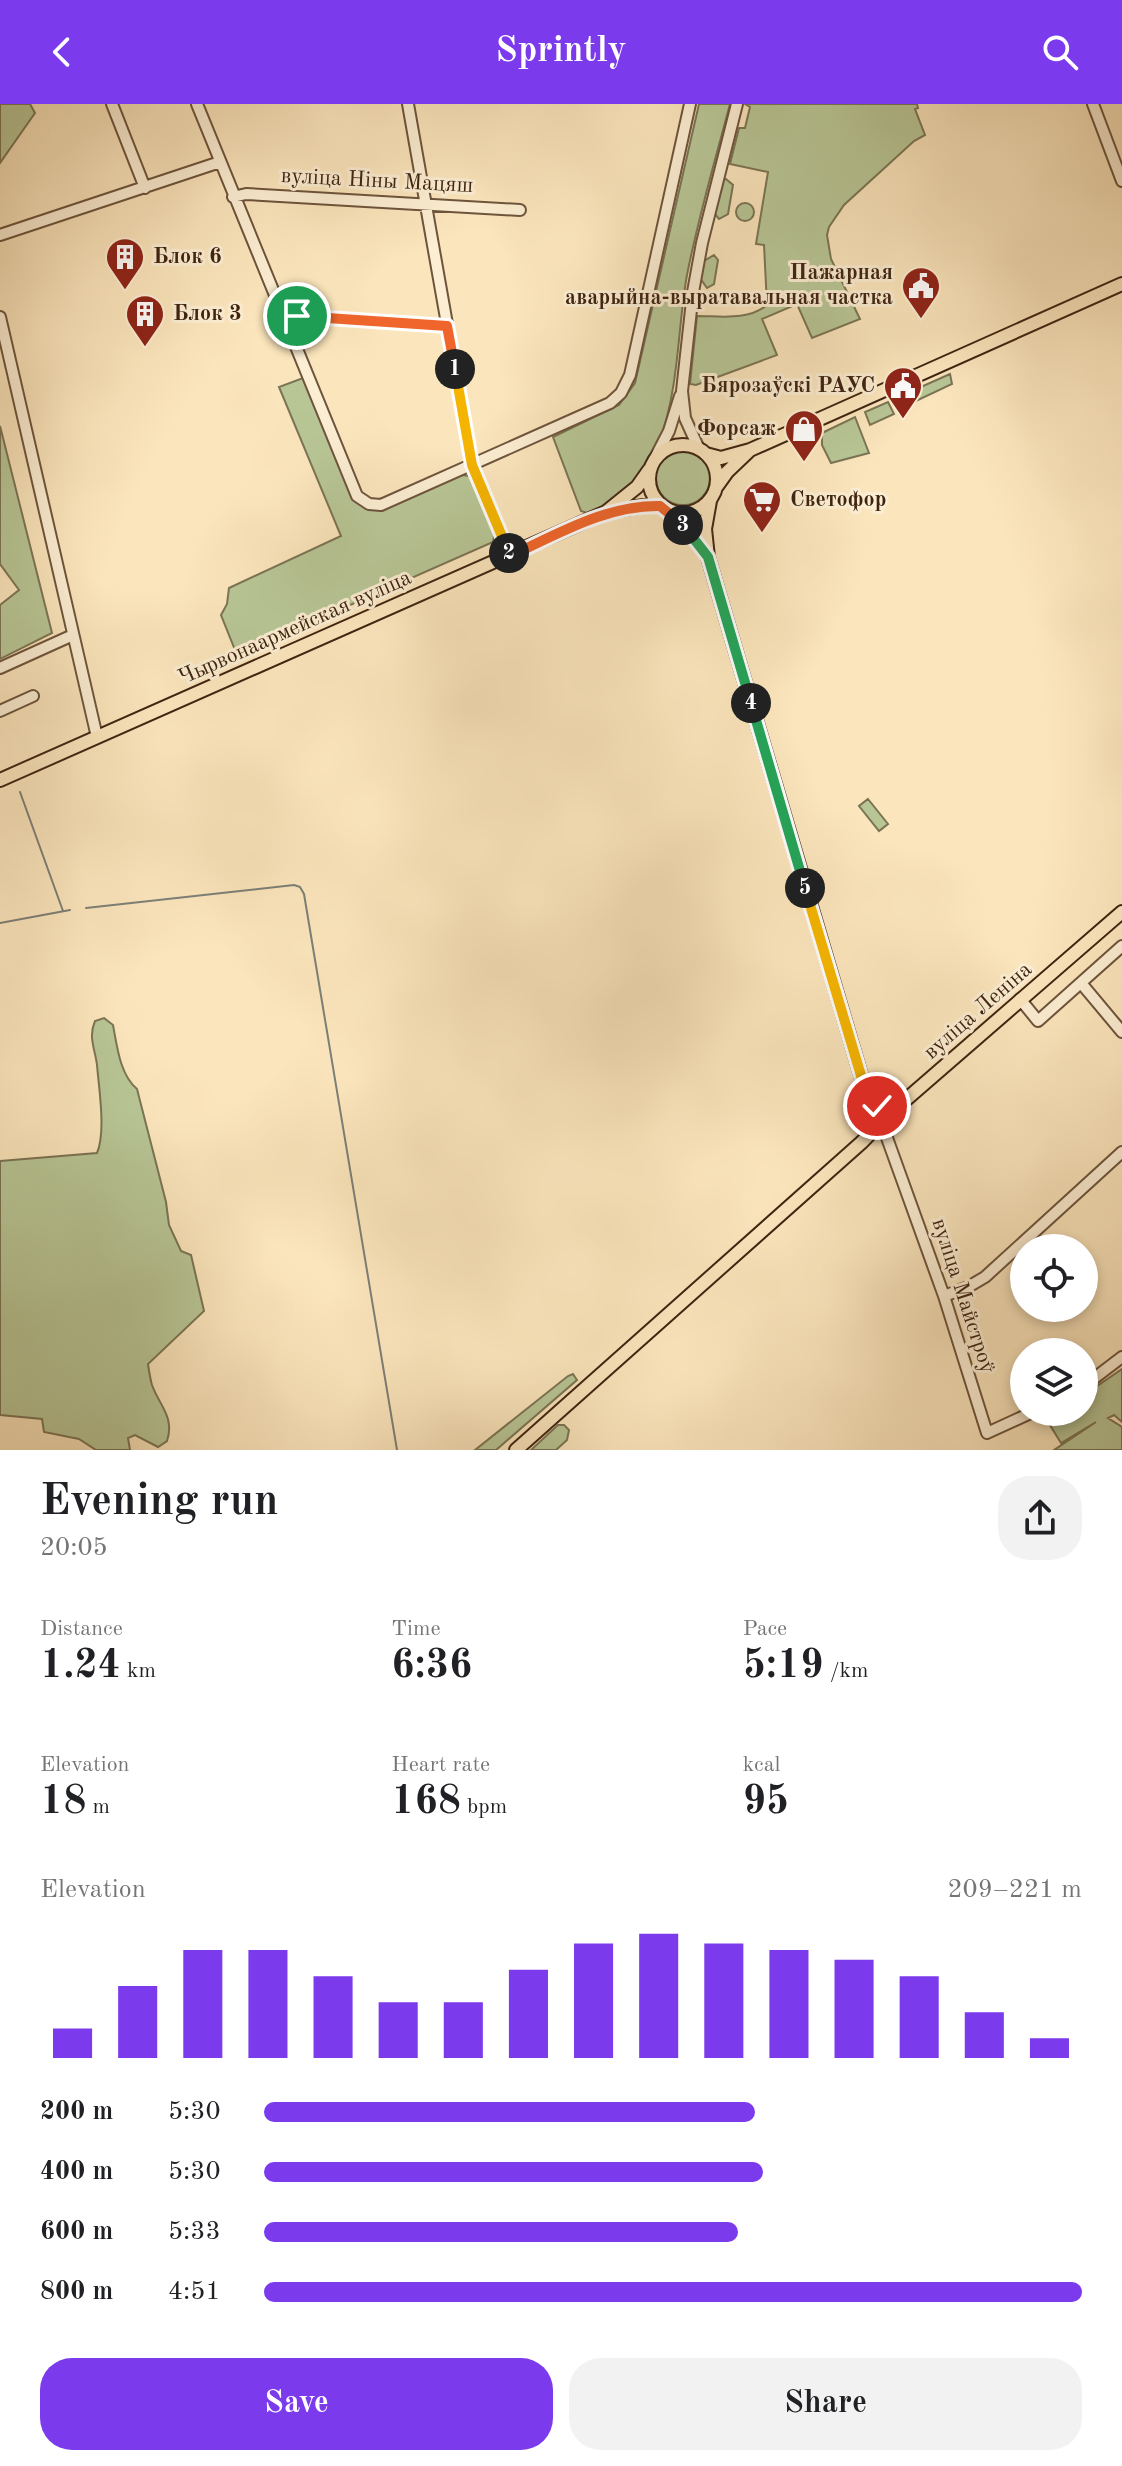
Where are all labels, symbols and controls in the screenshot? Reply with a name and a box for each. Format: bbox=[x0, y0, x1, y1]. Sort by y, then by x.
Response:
icon: back bbox=[40, 30, 84, 74]
icon: search bbox=[1038, 30, 1082, 74]
text: Sprintly bbox=[495, 34, 627, 70]
street label: вуліца Ніны Мацяш bbox=[280, 165, 474, 197]
building icon: Блок 6 bbox=[104, 236, 146, 291]
place label: Блок 6 bbox=[153, 246, 222, 268]
place label: Пажарная аварыйна-выратавальная частка bbox=[565, 262, 893, 309]
public building icon: Пажарная аварыйна-выратавальная частка bbox=[900, 265, 942, 320]
pin bbox=[263, 282, 331, 350]
building icon: Блок 3 bbox=[124, 293, 166, 348]
icon: arrive bbox=[275, 294, 319, 338]
place label: Блок 3 bbox=[173, 303, 242, 325]
pin: 1 bbox=[435, 349, 475, 389]
text: 1 bbox=[449, 358, 461, 380]
public building icon: Бярозаўскі РАУС bbox=[882, 365, 924, 420]
place label: Бярозаўскі РАУС bbox=[701, 375, 875, 397]
shop icon: Форсаж bbox=[783, 408, 825, 463]
place label: Форсаж bbox=[697, 418, 776, 440]
supermarket icon: Светофор bbox=[741, 479, 783, 534]
place label: Светофор bbox=[790, 489, 886, 512]
pin: 3 bbox=[663, 505, 703, 545]
text: 3 bbox=[677, 514, 689, 536]
pin: 2 bbox=[489, 533, 529, 573]
text: 2 bbox=[503, 542, 515, 564]
street label: Чырвонаармейская вуліца bbox=[175, 567, 415, 689]
pin: 4 bbox=[731, 683, 771, 723]
text: 4 bbox=[745, 692, 757, 714]
pin: 5 bbox=[785, 868, 825, 908]
text: 5 bbox=[799, 877, 811, 899]
street label: вуліца Леніна bbox=[920, 958, 1036, 1064]
pin bbox=[843, 1072, 911, 1140]
icon: check bbox=[855, 1084, 899, 1128]
street label: вуліца Майстроў bbox=[928, 1216, 999, 1377]
map controls bbox=[1010, 1234, 1098, 1426]
button: locate bbox=[1010, 1234, 1098, 1322]
button: layers bbox=[1010, 1338, 1098, 1426]
button: share bbox=[998, 1476, 1082, 1560]
text: Evening run bbox=[40, 1480, 278, 1524]
text: 20:05 bbox=[40, 1535, 108, 1561]
text: Distance bbox=[40, 1618, 123, 1640]
text: Time bbox=[391, 1618, 441, 1640]
text: Pace bbox=[743, 1618, 787, 1640]
text: 1.24 bbox=[40, 1647, 121, 1687]
text: 6:36 bbox=[391, 1647, 472, 1687]
text: 5:19 bbox=[743, 1647, 823, 1687]
text: km bbox=[121, 1660, 156, 1682]
text: /km bbox=[823, 1660, 868, 1682]
text: Elevation bbox=[40, 1754, 130, 1776]
text: Heart rate bbox=[391, 1754, 490, 1776]
text: kcal bbox=[743, 1754, 781, 1776]
text: 18 bbox=[40, 1783, 86, 1823]
text: 168 bbox=[391, 1783, 461, 1823]
text: 95 bbox=[743, 1783, 789, 1823]
text: m bbox=[86, 1796, 110, 1818]
text: bpm bbox=[461, 1796, 507, 1818]
text: Elevation bbox=[40, 1877, 146, 1903]
text: 209–221 m bbox=[947, 1877, 1082, 1903]
text: 200 m bbox=[40, 2099, 113, 2125]
text: 5:30 bbox=[168, 2099, 221, 2125]
text: 400 m bbox=[40, 2159, 113, 2185]
text: 5:30 bbox=[168, 2159, 221, 2185]
text: 600 m bbox=[40, 2219, 113, 2245]
text: 5:33 bbox=[168, 2219, 221, 2245]
text: 800 m bbox=[40, 2279, 113, 2305]
text: 4:51 bbox=[168, 2279, 221, 2305]
button: Save bbox=[40, 2358, 553, 2450]
button: Share bbox=[569, 2358, 1082, 2450]

